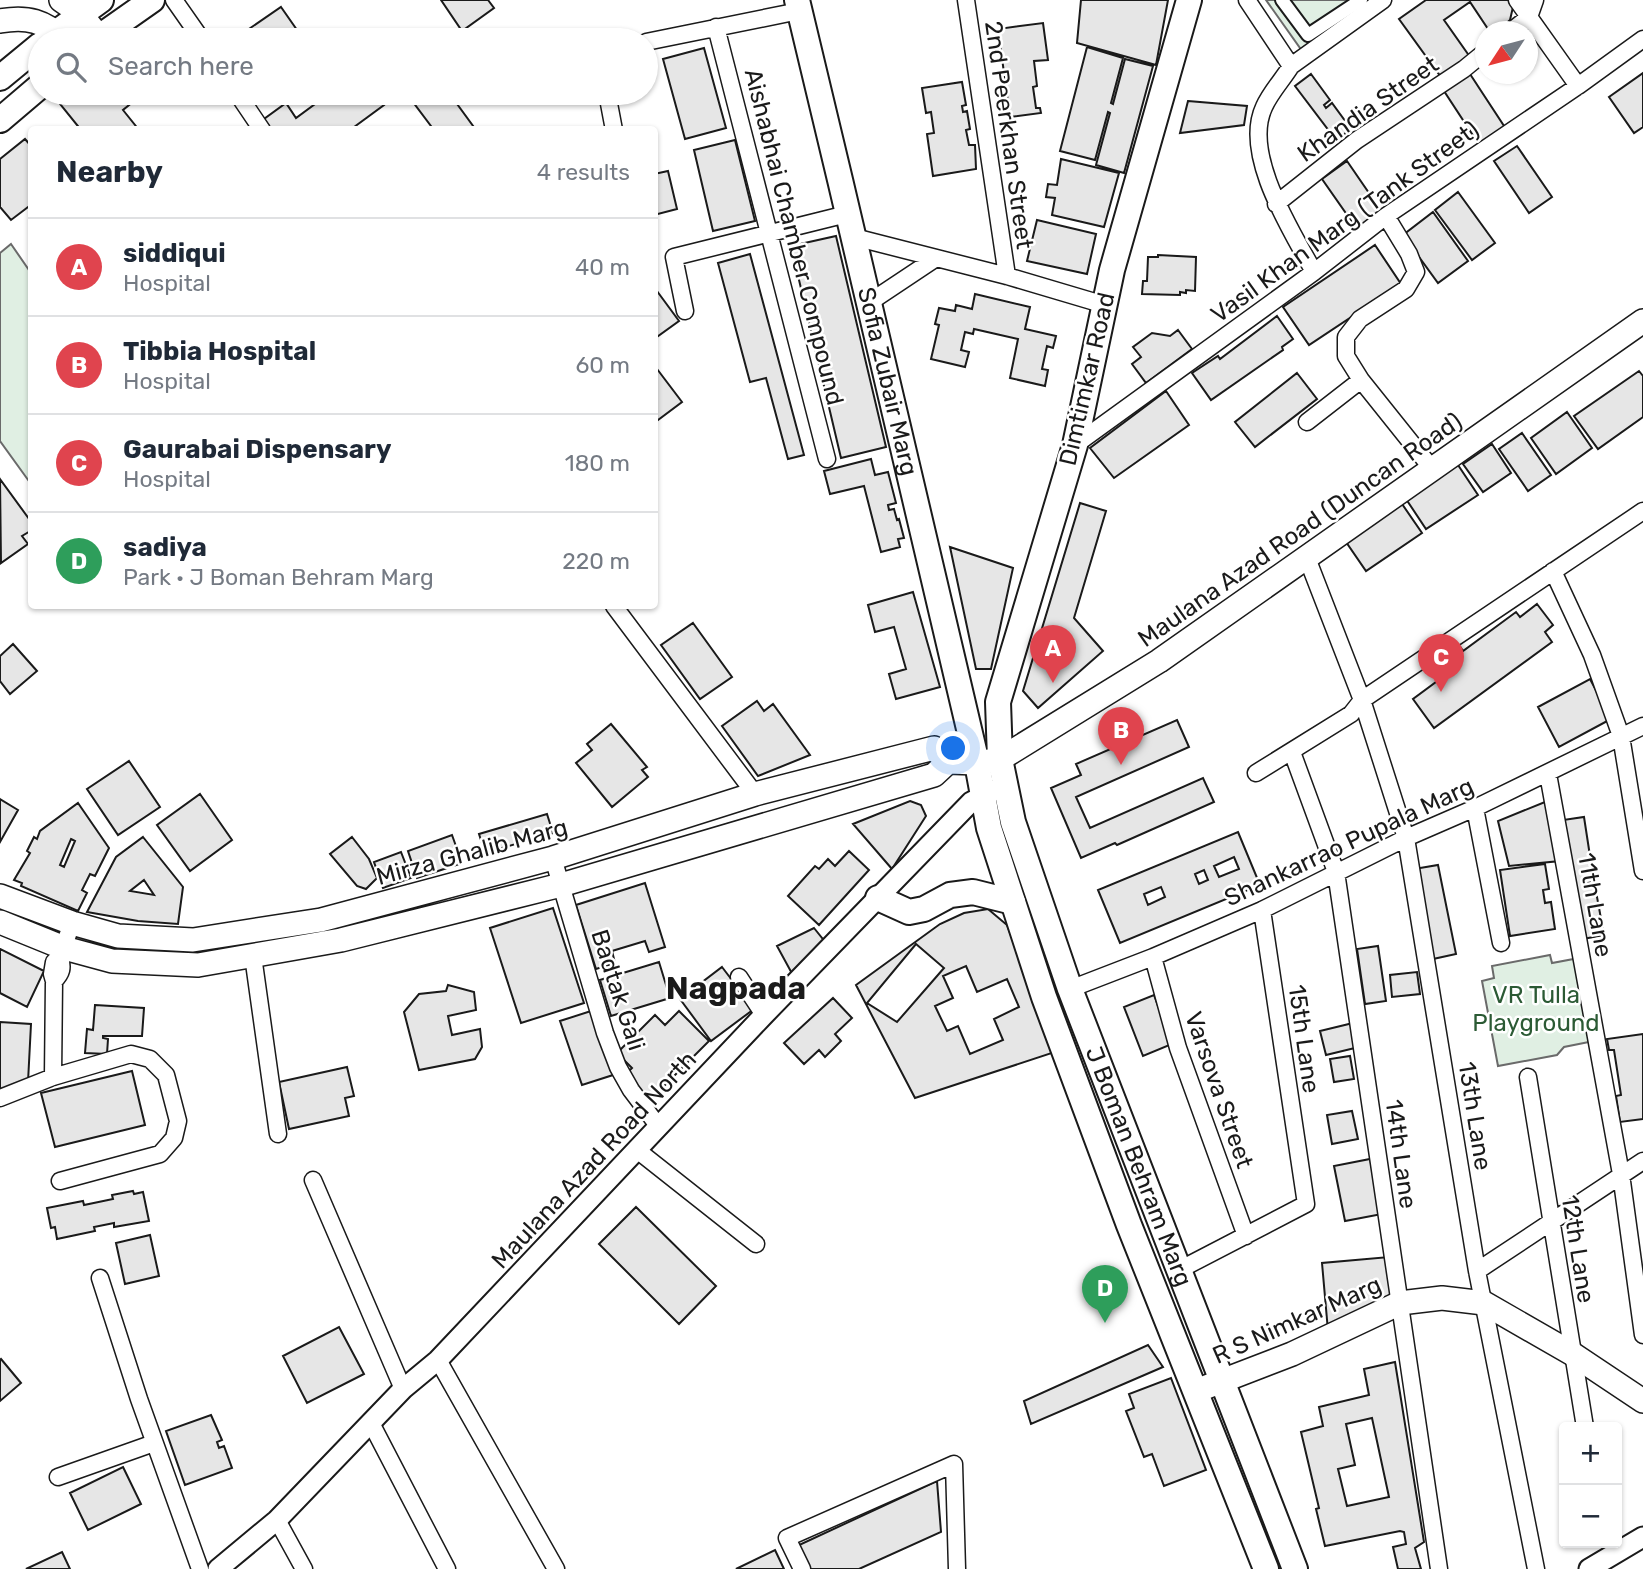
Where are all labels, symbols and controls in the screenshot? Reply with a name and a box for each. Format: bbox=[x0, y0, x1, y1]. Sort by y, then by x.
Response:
street label: 2nd Peerkhan Street bbox=[979, 19, 1039, 251]
north arrow bbox=[1475, 21, 1538, 84]
search box bbox=[28, 28, 658, 105]
icon: search bbox=[52, 48, 90, 86]
street label: Khandia Street bbox=[1292, 50, 1444, 168]
text: Search here bbox=[108, 51, 254, 82]
street label: Aishabhai Chamber Compound bbox=[739, 66, 849, 408]
street label: Vasil Khan Marg (Tank Street) bbox=[1206, 115, 1484, 329]
text: Nearby bbox=[56, 154, 163, 190]
text: 4 results bbox=[537, 158, 630, 186]
text: siddiqui bbox=[123, 238, 226, 269]
text: A bbox=[71, 253, 87, 281]
text: 40 m bbox=[575, 253, 630, 281]
text: Hospital bbox=[123, 269, 211, 297]
street label: Sofia Zubair Marg bbox=[852, 284, 923, 478]
street label: Dimtimkar Road bbox=[1053, 290, 1121, 468]
text: Tibbia Hospital bbox=[123, 336, 316, 367]
text: B bbox=[71, 351, 87, 379]
text: 60 m bbox=[575, 351, 630, 379]
text: Hospital bbox=[123, 367, 211, 395]
street label: Maulana Azad Road (Duncan Road) bbox=[1133, 407, 1467, 653]
text: Gaurabai Dispensary bbox=[123, 434, 391, 465]
text: C bbox=[71, 449, 87, 477]
text: 180 m bbox=[565, 449, 630, 477]
text: Hospital bbox=[123, 465, 211, 493]
text: sadiya bbox=[123, 532, 207, 563]
text: D bbox=[71, 547, 87, 575]
text: 220 m bbox=[562, 547, 630, 575]
text: Park · J Boman Behram Marg bbox=[123, 563, 434, 591]
pin: A bbox=[1030, 625, 1076, 683]
pin: C bbox=[1418, 634, 1464, 692]
pin: B bbox=[1098, 707, 1144, 765]
your location bbox=[936, 731, 970, 765]
street label: Shankarrao Pupala Marg bbox=[1220, 772, 1478, 912]
street label: Mirza Ghalib Marg bbox=[373, 813, 571, 891]
street label: 11th Lane bbox=[1572, 851, 1618, 959]
street label: Badtak Gali bbox=[585, 926, 651, 1054]
district label: Nagpada bbox=[666, 969, 806, 1007]
park label: VR Tulla Playground bbox=[1472, 981, 1600, 1037]
street label: 15th Lane bbox=[1283, 983, 1325, 1095]
street label: Varsova Street bbox=[1179, 1008, 1259, 1172]
street label: J Boman Behram Marg bbox=[1080, 1042, 1198, 1290]
street label: Maulana Azad Road North bbox=[486, 1046, 702, 1274]
street label: 13th Lane bbox=[1453, 1060, 1497, 1172]
street label: 14th Lane bbox=[1379, 1098, 1423, 1210]
street label: 12th Lane bbox=[1556, 1193, 1600, 1305]
pin: D bbox=[1082, 1265, 1128, 1323]
street label: R S Nimkar Marg bbox=[1208, 1270, 1386, 1370]
map controls bbox=[1559, 1422, 1622, 1548]
button: + bbox=[1559, 1422, 1622, 1485]
button: − bbox=[1559, 1485, 1622, 1548]

